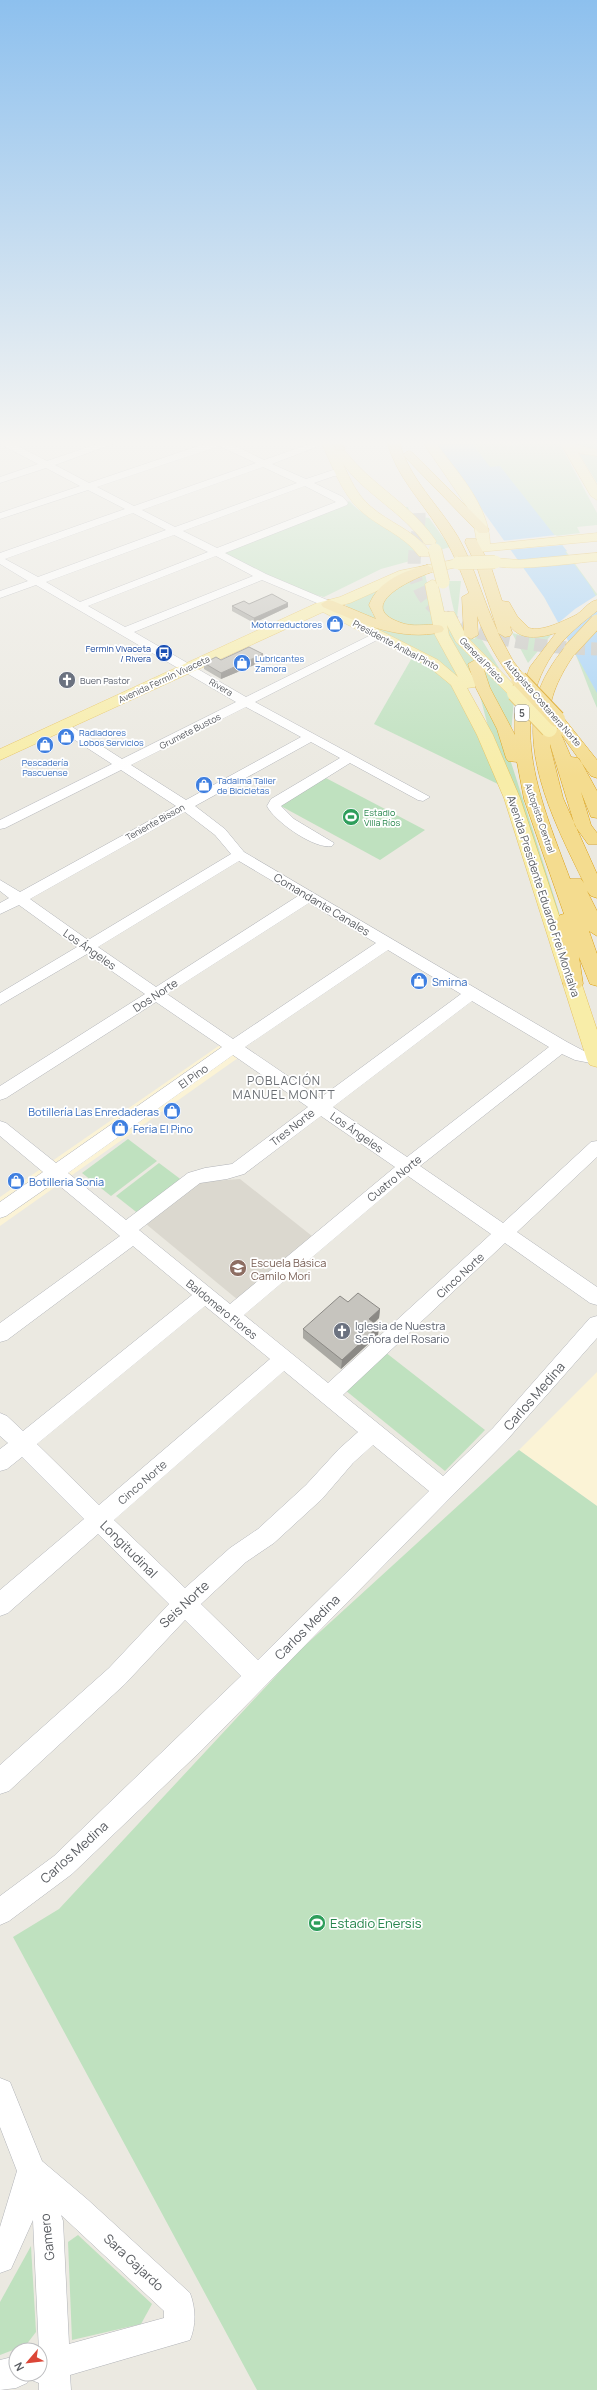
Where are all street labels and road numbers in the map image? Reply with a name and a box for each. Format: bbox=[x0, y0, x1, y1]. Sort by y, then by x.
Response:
street label: Presidente Aníbal Pinto bbox=[351, 617, 441, 673]
street label: General Prieto bbox=[457, 634, 507, 686]
street label: Avenida Fermín Vivaceta bbox=[116, 652, 212, 706]
street label: Autopista Costanera Norte bbox=[502, 657, 584, 749]
street label: Rivera bbox=[207, 675, 235, 699]
road number: 5 bbox=[515, 705, 529, 721]
street label: Grumete Bustos bbox=[157, 710, 223, 752]
street label: Autopista Central bbox=[522, 781, 558, 855]
street label: Avenida Presidente Eduardo Frei Montalva bbox=[504, 793, 584, 999]
street label: Teniente Bisson bbox=[123, 800, 187, 844]
street label: Comandante Canales bbox=[271, 869, 373, 939]
street label: Los Ángeles bbox=[61, 925, 120, 973]
street label: Dos Norte bbox=[130, 975, 181, 1015]
street label: El Pino bbox=[175, 1060, 211, 1092]
street label: Tres Norte bbox=[267, 1104, 318, 1149]
street label: Los Ángeles bbox=[328, 1108, 387, 1156]
street label: Cuatro Norte bbox=[364, 1151, 425, 1205]
street label: Cinco Norte bbox=[433, 1249, 488, 1301]
street label: Baldomero Flores bbox=[183, 1276, 261, 1342]
street label: Carlos Medina bbox=[499, 1358, 569, 1434]
street label: Cinco Norte bbox=[114, 1456, 170, 1507]
street label: Longitudinal bbox=[96, 1516, 162, 1582]
street label: Seis Norte bbox=[155, 1576, 213, 1632]
street label: Carlos Medina bbox=[270, 1590, 344, 1664]
street label: Carlos Medina bbox=[36, 1817, 112, 1887]
street label: Gamero bbox=[36, 2212, 58, 2261]
street label: Sara Gajardo bbox=[100, 2229, 168, 2295]

